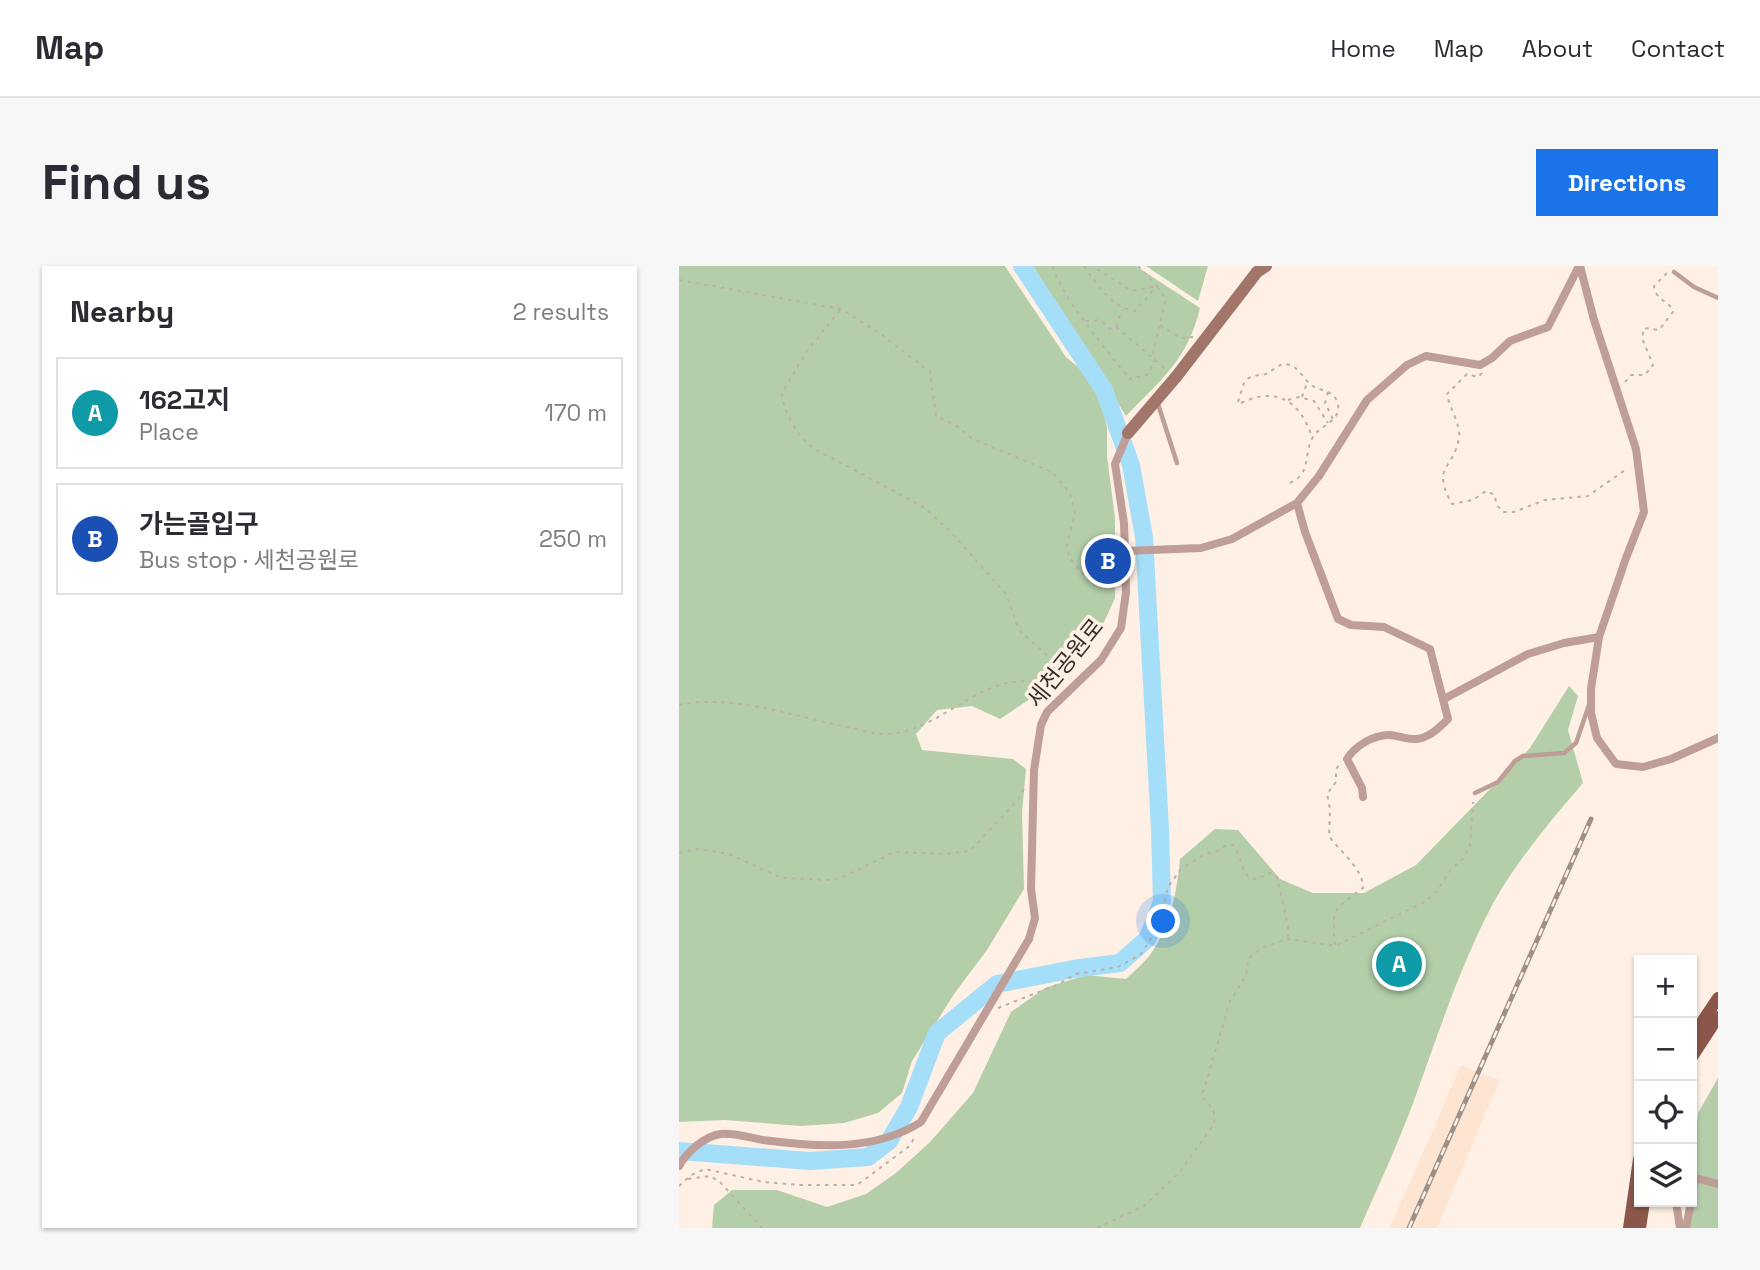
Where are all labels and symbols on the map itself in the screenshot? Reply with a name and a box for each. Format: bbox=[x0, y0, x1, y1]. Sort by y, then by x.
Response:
pin: B bbox=[1085, 535, 1131, 587]
street label: 세천공원로 bbox=[1020, 612, 1110, 714]
your location bbox=[1146, 904, 1180, 938]
pin: A bbox=[1376, 938, 1422, 990]

